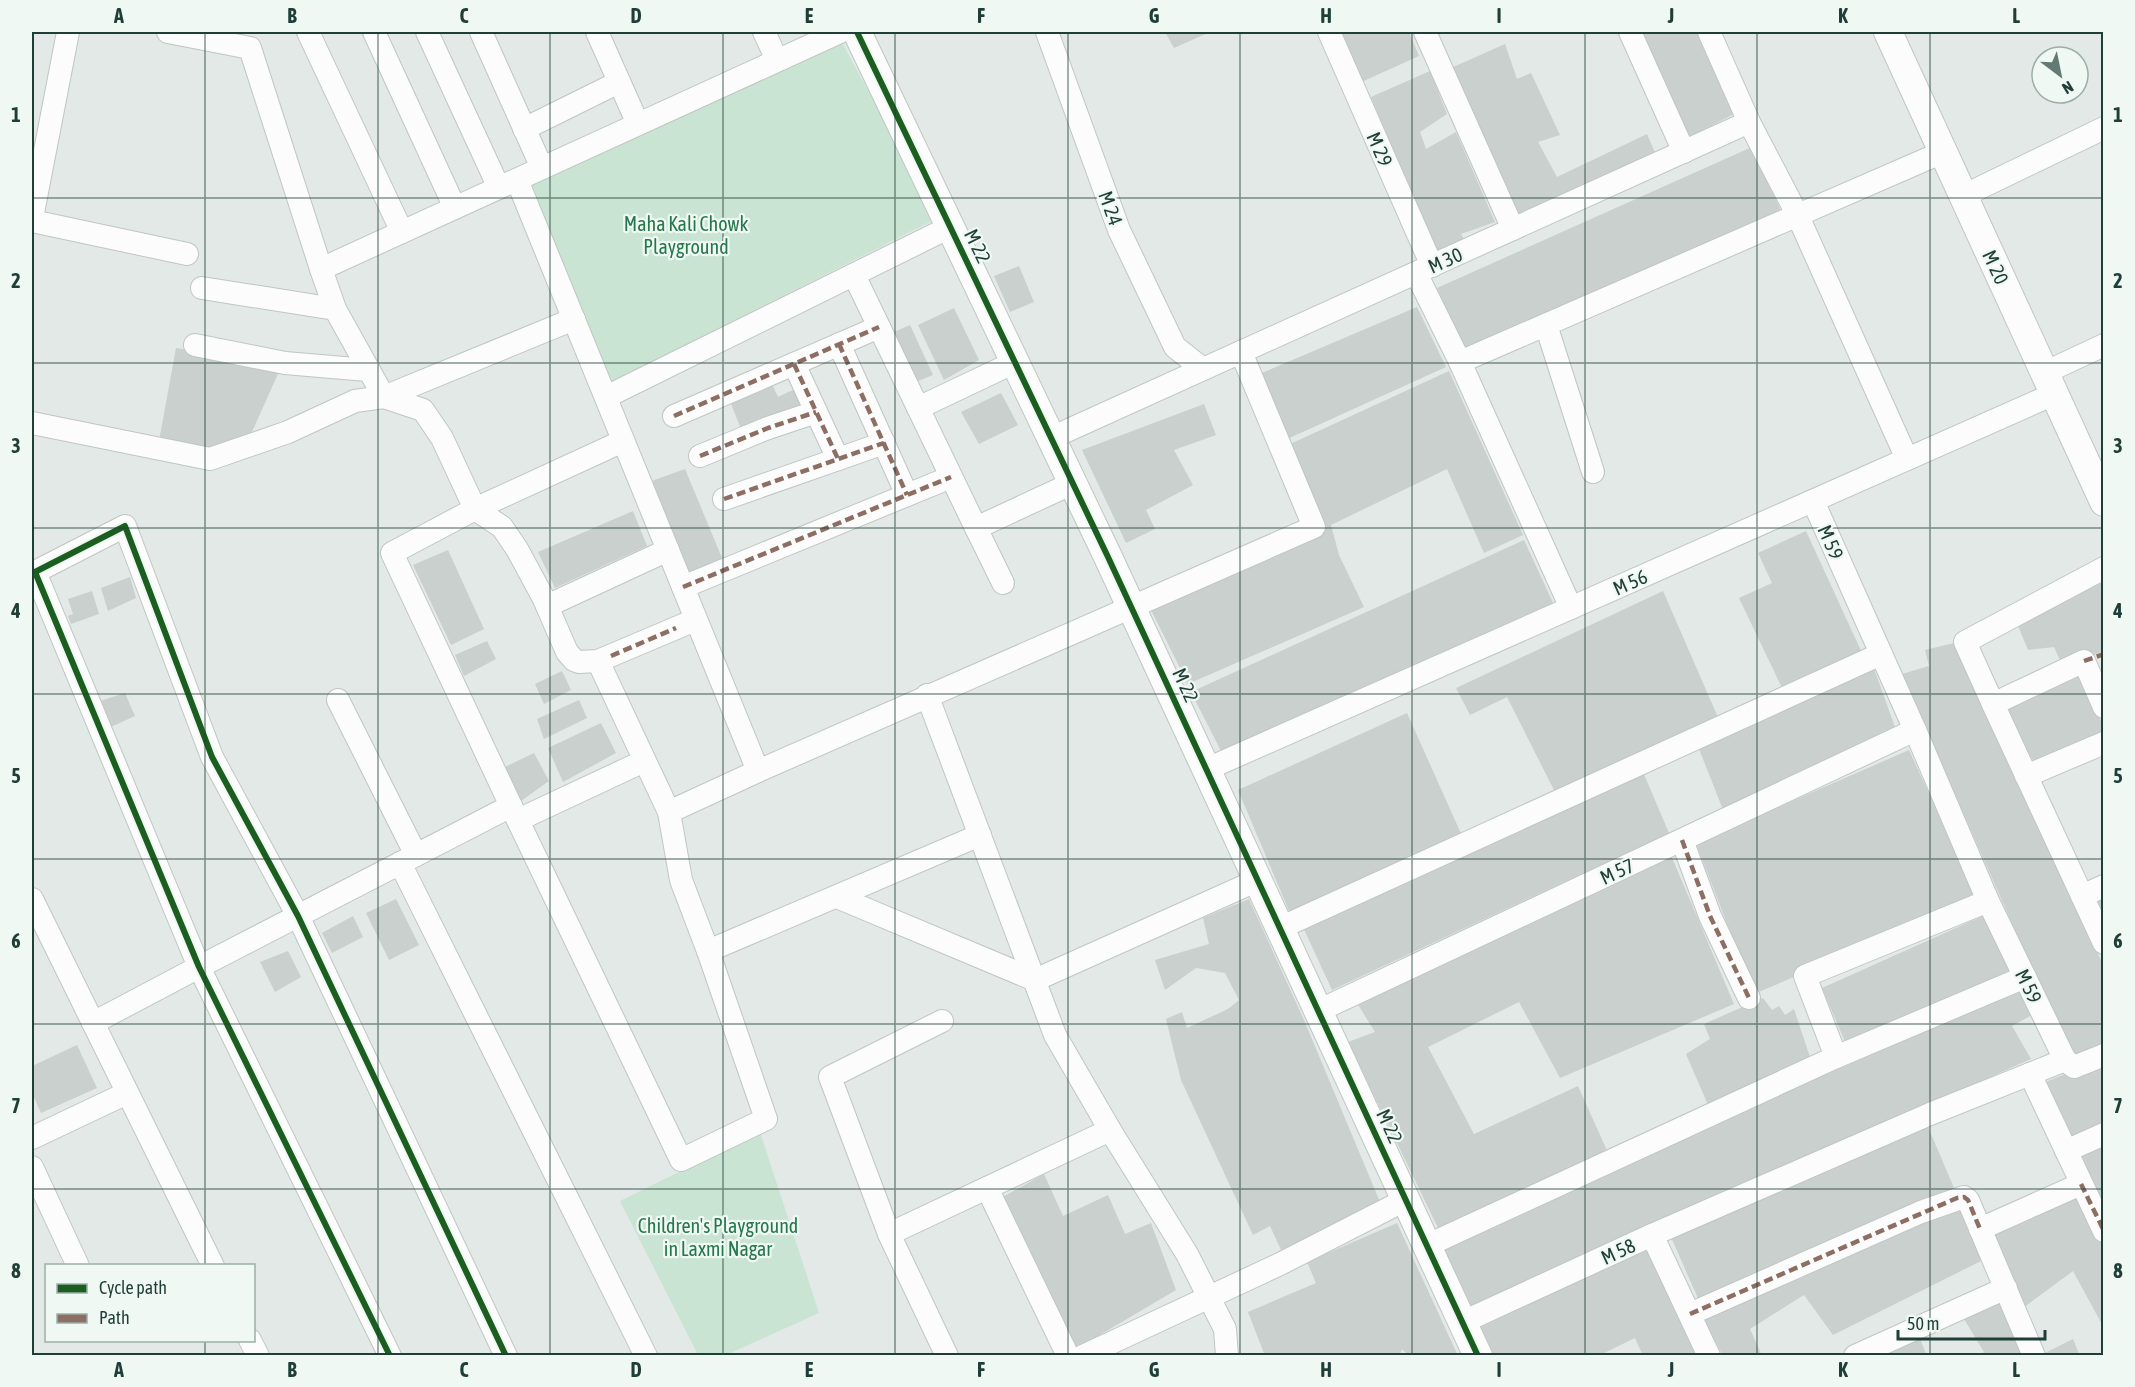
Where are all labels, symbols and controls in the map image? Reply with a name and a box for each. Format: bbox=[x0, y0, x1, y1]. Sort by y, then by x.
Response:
text: A bbox=[113, 4, 124, 27]
text: B bbox=[287, 4, 297, 27]
text: C bbox=[460, 4, 469, 27]
text: D bbox=[630, 4, 642, 27]
text: E bbox=[805, 4, 814, 27]
text: F bbox=[977, 4, 985, 27]
text: G bbox=[1149, 4, 1160, 27]
text: H bbox=[1320, 4, 1332, 27]
text: I bbox=[1496, 4, 1502, 27]
text: J bbox=[1667, 4, 1674, 27]
text: K bbox=[1838, 4, 1848, 27]
text: L bbox=[2012, 4, 2020, 27]
north arrow bbox=[2030, 45, 2090, 105]
text: N bbox=[2059, 78, 2077, 98]
text: 1 bbox=[11, 103, 21, 126]
text: 1 bbox=[2113, 103, 2123, 126]
street label: M 29 bbox=[1362, 128, 1398, 170]
street label: M 24 bbox=[1094, 188, 1128, 228]
park label: Maha Kali Chowk Playground bbox=[624, 212, 748, 258]
street label: M 22 bbox=[960, 225, 996, 267]
street label: M 30 bbox=[1424, 242, 1466, 278]
street label: M 20 bbox=[1978, 246, 2014, 288]
text: 2 bbox=[11, 269, 21, 292]
text: 2 bbox=[2113, 269, 2123, 292]
text: 3 bbox=[11, 434, 21, 457]
text: 3 bbox=[2113, 434, 2123, 457]
street label: M 59 bbox=[1813, 521, 1849, 563]
street label: M 56 bbox=[1609, 564, 1651, 600]
text: 4 bbox=[10, 599, 21, 622]
text: 4 bbox=[2112, 599, 2123, 622]
street label: M 22 bbox=[1168, 664, 1204, 706]
text: 5 bbox=[11, 764, 21, 787]
text: 5 bbox=[2113, 764, 2123, 787]
street label: M 57 bbox=[1596, 853, 1638, 889]
text: 6 bbox=[11, 929, 21, 952]
text: 6 bbox=[2113, 929, 2123, 952]
street label: M 59 bbox=[2011, 965, 2047, 1007]
text: 7 bbox=[11, 1094, 21, 1117]
text: 7 bbox=[2113, 1094, 2123, 1117]
street label: M 22 bbox=[1372, 1105, 1408, 1147]
park label: Children's Playground in Laxmi Nagar bbox=[638, 1214, 798, 1260]
street label: M 58 bbox=[1597, 1233, 1639, 1269]
text: 8 bbox=[11, 1259, 21, 1282]
text: 8 bbox=[2113, 1259, 2123, 1282]
legend bbox=[45, 1264, 255, 1342]
text: Cycle path bbox=[99, 1277, 167, 1298]
scale bar bbox=[1898, 1303, 2045, 1341]
text: Path bbox=[99, 1307, 130, 1328]
text: 50 m bbox=[1907, 1313, 1939, 1334]
text: A bbox=[113, 1358, 124, 1381]
text: B bbox=[287, 1358, 297, 1381]
text: C bbox=[460, 1358, 469, 1381]
text: D bbox=[630, 1358, 642, 1381]
text: E bbox=[805, 1358, 814, 1381]
text: F bbox=[977, 1358, 985, 1381]
text: G bbox=[1149, 1358, 1160, 1381]
text: H bbox=[1320, 1358, 1332, 1381]
text: I bbox=[1496, 1358, 1502, 1381]
text: J bbox=[1667, 1358, 1674, 1381]
text: K bbox=[1838, 1358, 1848, 1381]
text: L bbox=[2012, 1358, 2020, 1381]

